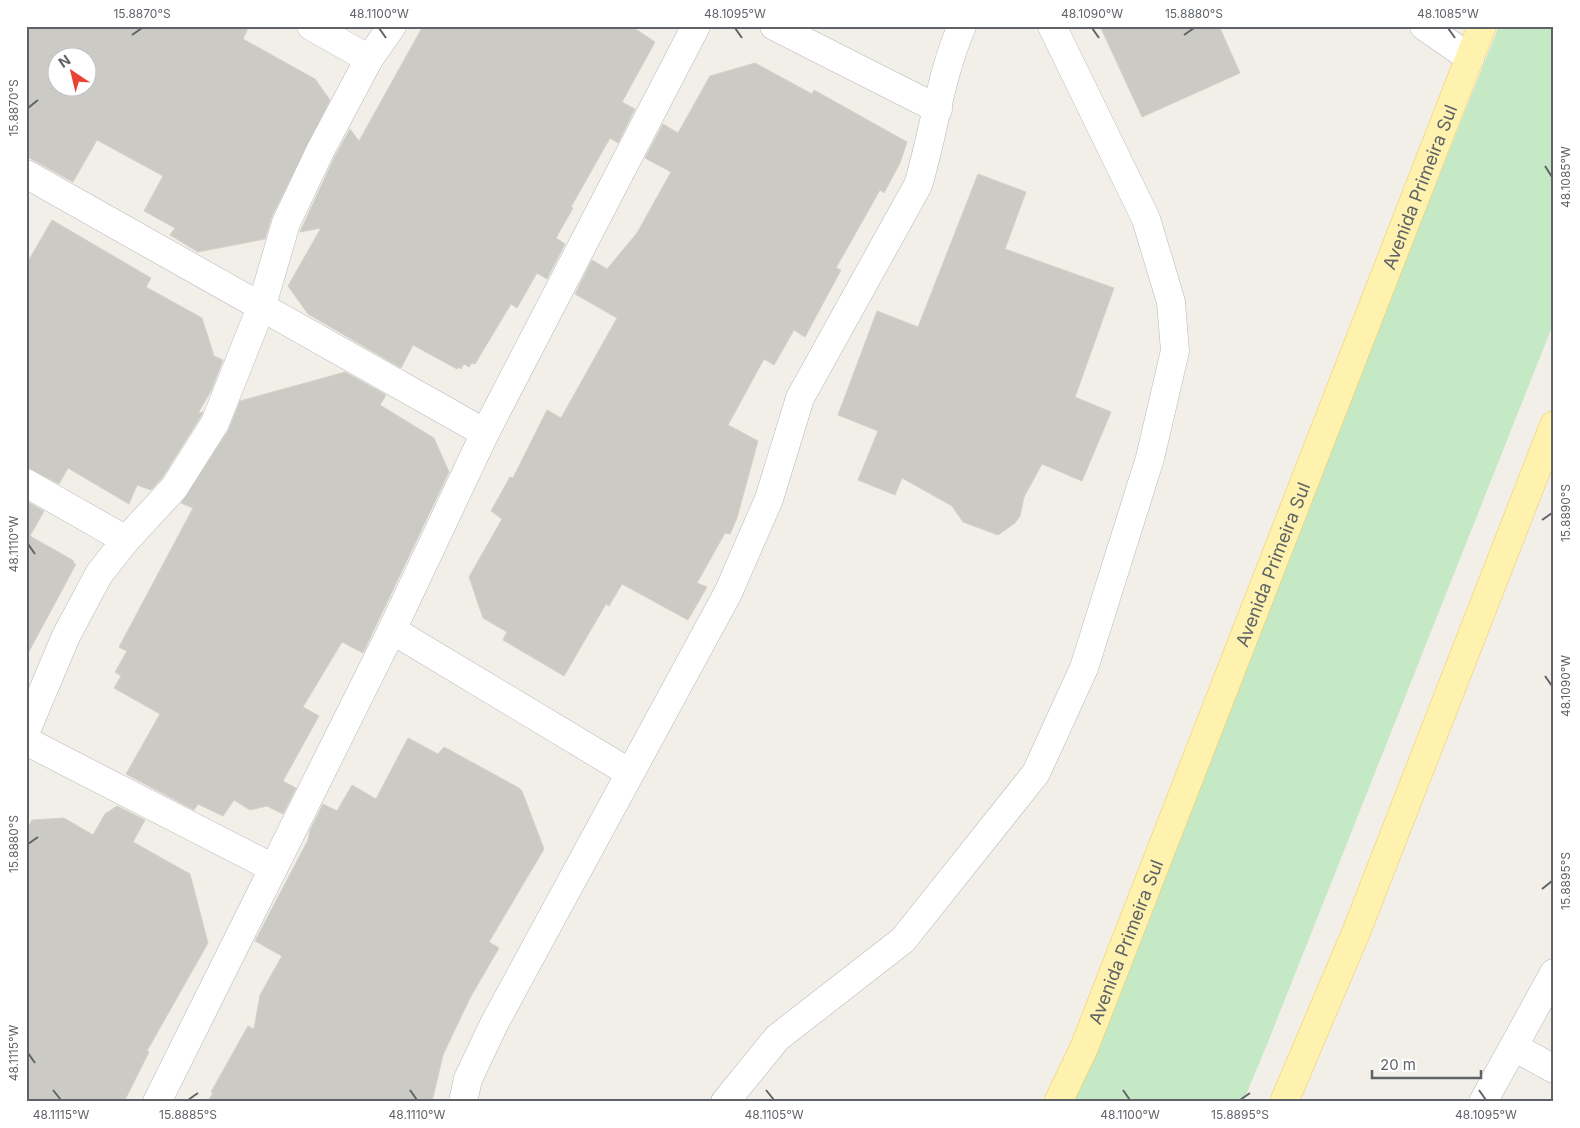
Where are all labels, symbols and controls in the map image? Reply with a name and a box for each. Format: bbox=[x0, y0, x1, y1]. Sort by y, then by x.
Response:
text: 15.8870°S bbox=[113, 6, 171, 21]
text: 48.1100°W bbox=[349, 6, 409, 21]
text: 48.1095°W bbox=[704, 6, 766, 21]
text: 48.1090°W bbox=[1061, 6, 1123, 21]
text: 15.8880°S bbox=[1165, 6, 1223, 21]
text: 48.1085°W bbox=[1417, 6, 1479, 21]
north arrow bbox=[48, 48, 98, 98]
text: N bbox=[55, 51, 74, 71]
text: 15.8870°S bbox=[6, 79, 21, 137]
street label: Avenida Primeira Sul bbox=[1378, 102, 1461, 272]
text: 48.1085°W bbox=[1558, 146, 1573, 208]
street label: Avenida Primeira Sul bbox=[1231, 479, 1314, 650]
text: 15.8890°S bbox=[1558, 484, 1573, 542]
text: 48.1110°W bbox=[6, 515, 21, 572]
text: 48.1090°W bbox=[1558, 655, 1573, 717]
text: 15.8880°S bbox=[6, 815, 21, 873]
text: 15.8895°S bbox=[1558, 852, 1573, 910]
street label: Avenida Primeira Sul bbox=[1084, 856, 1167, 1027]
text: 48.1115°W bbox=[6, 1025, 21, 1081]
scale bar bbox=[1372, 1048, 1481, 1080]
text: 20 m bbox=[1380, 1055, 1416, 1074]
text: 48.1115°W bbox=[33, 1107, 89, 1122]
text: 15.8885°S bbox=[159, 1107, 217, 1122]
text: 48.1110°W bbox=[389, 1107, 446, 1122]
text: 48.1105°W bbox=[744, 1107, 804, 1122]
text: 48.1100°W bbox=[1100, 1107, 1160, 1122]
text: 15.8895°S bbox=[1211, 1107, 1269, 1122]
text: 48.1095°W bbox=[1455, 1107, 1517, 1122]

